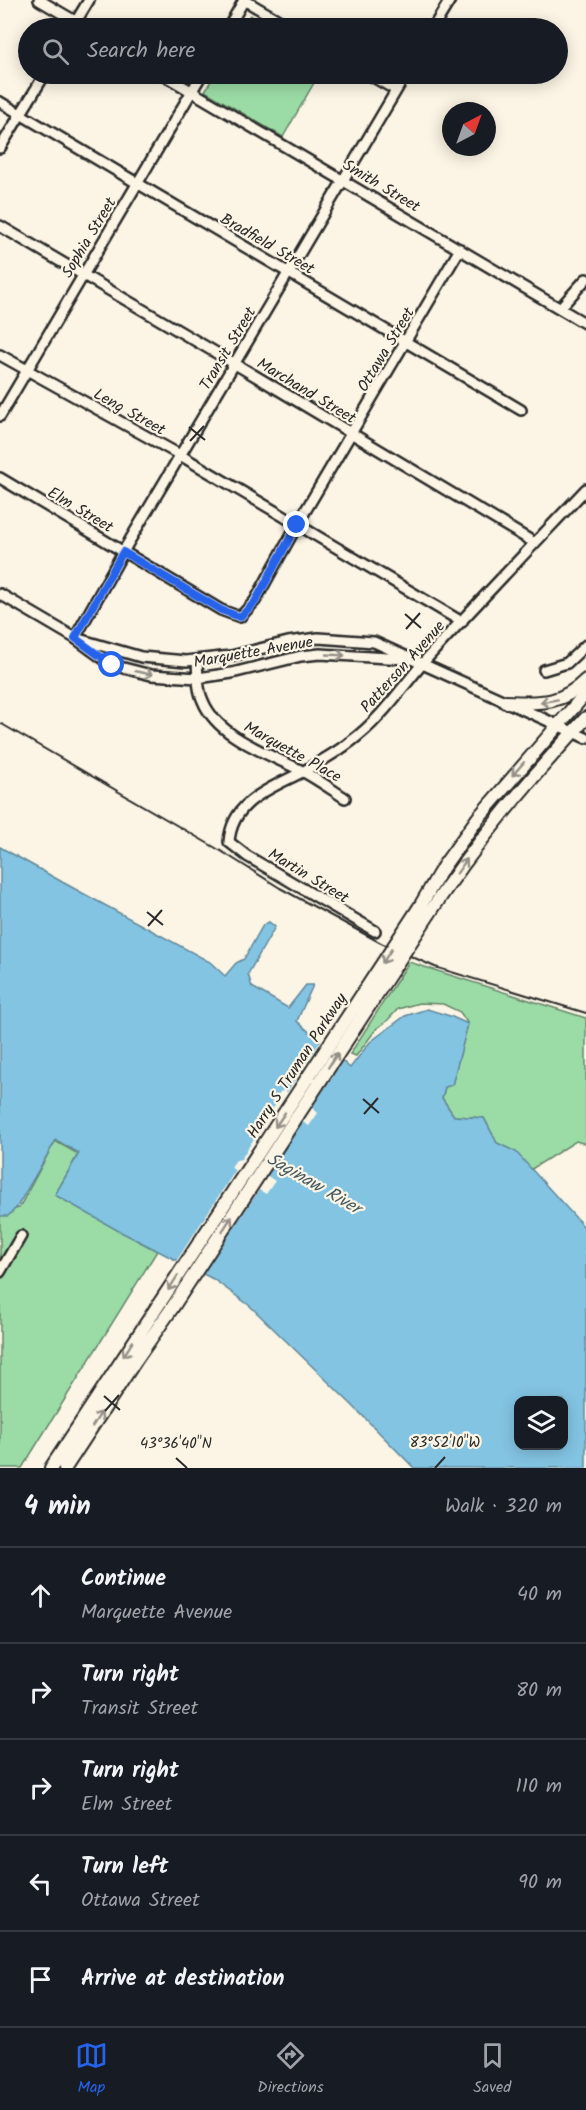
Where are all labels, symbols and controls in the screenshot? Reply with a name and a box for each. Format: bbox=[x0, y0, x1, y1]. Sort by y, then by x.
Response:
search box bbox=[18, 18, 568, 84]
text: Search here bbox=[87, 34, 195, 69]
icon: search bbox=[39, 35, 72, 68]
north arrow bbox=[442, 102, 496, 156]
street label: Smith Street bbox=[338, 153, 426, 220]
street label: Sophia Street bbox=[55, 192, 124, 283]
street label: Bradfield Street bbox=[215, 207, 320, 282]
street label: Transit Street bbox=[193, 301, 264, 395]
street label: Ottawa Street bbox=[351, 302, 422, 397]
street label: Marchand Street bbox=[252, 352, 361, 431]
street label: Leng Street bbox=[89, 382, 171, 443]
street label: Elm Street bbox=[42, 481, 119, 540]
route end bbox=[283, 511, 309, 537]
street label: Patterson Avenue bbox=[355, 615, 452, 719]
street label: Marquette Avenue bbox=[192, 630, 315, 675]
one-way arrow bbox=[326, 649, 346, 660]
route start bbox=[98, 651, 124, 677]
one-way arrow bbox=[134, 668, 153, 679]
one-way arrow bbox=[539, 696, 559, 707]
street label: Marquette Place bbox=[239, 715, 346, 790]
one-way arrow bbox=[511, 761, 525, 776]
street label: Martin Street bbox=[263, 842, 354, 911]
one-way arrow bbox=[456, 858, 468, 875]
one-way arrow bbox=[380, 948, 393, 965]
street label: Harry S Truman Parkway bbox=[241, 988, 354, 1144]
one-way arrow bbox=[327, 1052, 340, 1069]
one-way arrow bbox=[274, 1111, 286, 1127]
water label: Saginaw River bbox=[261, 1146, 369, 1225]
one-way arrow bbox=[220, 1215, 233, 1232]
one-way arrow bbox=[167, 1274, 179, 1291]
one-way arrow bbox=[122, 1340, 134, 1357]
map controls bbox=[514, 1396, 568, 1450]
button: layers bbox=[514, 1396, 568, 1450]
one-way arrow bbox=[91, 1411, 103, 1428]
text: 83°52'10"W bbox=[410, 1431, 481, 1455]
text: 43°36'40"N bbox=[140, 1432, 212, 1456]
text: 4 min bbox=[24, 1486, 91, 1528]
text: Walk · 320 m bbox=[445, 1491, 562, 1523]
text: Continue bbox=[81, 1562, 166, 1597]
icon: ahead bbox=[24, 1579, 57, 1612]
text: 40 m bbox=[517, 1579, 562, 1611]
text: Marquette Avenue bbox=[81, 1597, 232, 1629]
text: Turn right bbox=[81, 1658, 179, 1693]
icon: right bbox=[24, 1675, 57, 1708]
text: 80 m bbox=[516, 1675, 562, 1707]
text: Transit Street bbox=[81, 1693, 198, 1725]
text: Turn right bbox=[81, 1754, 179, 1789]
icon: right bbox=[24, 1771, 57, 1804]
text: 110 m bbox=[516, 1771, 562, 1803]
text: Elm Street bbox=[81, 1789, 172, 1821]
text: Turn left bbox=[81, 1850, 168, 1885]
icon: left bbox=[24, 1867, 57, 1900]
text: 90 m bbox=[518, 1867, 562, 1899]
text: Ottawa Street bbox=[81, 1885, 200, 1917]
text: Arrive at destination bbox=[81, 1962, 284, 1997]
icon: arrive bbox=[24, 1963, 57, 1996]
tab: Map bbox=[75, 2039, 108, 2100]
tab: Directions bbox=[257, 2039, 324, 2100]
tab: Saved bbox=[473, 2039, 511, 2100]

